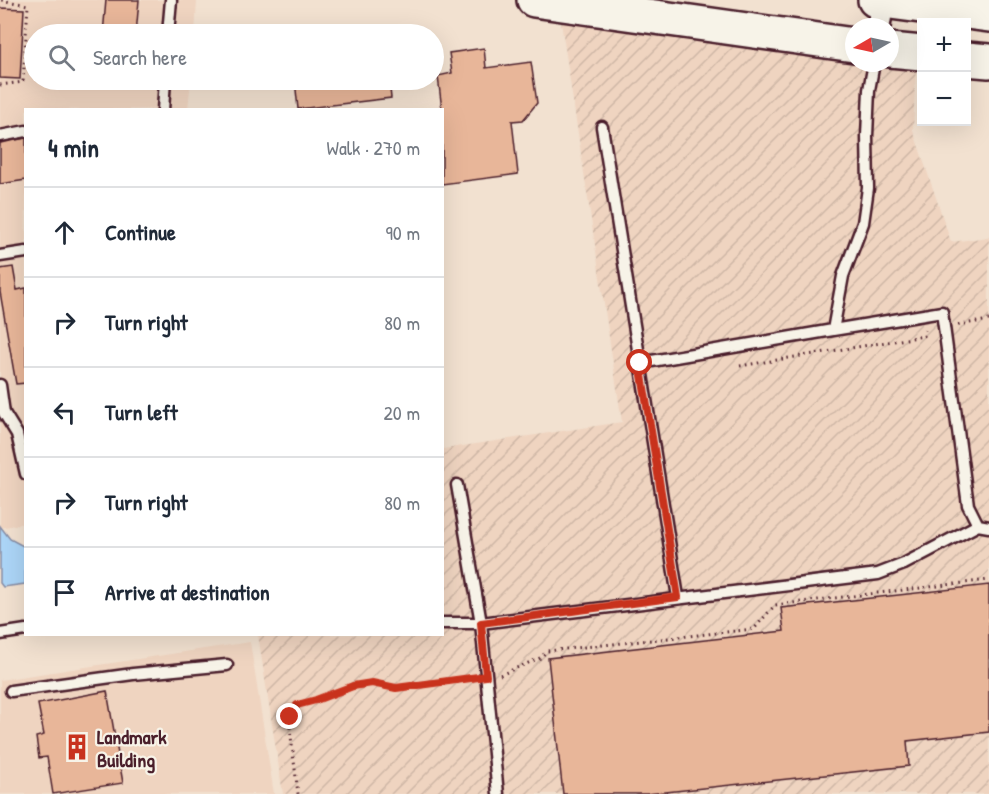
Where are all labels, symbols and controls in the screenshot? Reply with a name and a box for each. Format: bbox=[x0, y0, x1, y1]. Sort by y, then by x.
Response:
north arrow bbox=[845, 18, 899, 72]
map controls bbox=[917, 18, 971, 126]
button: + bbox=[917, 18, 971, 72]
search box bbox=[24, 24, 444, 90]
icon: search bbox=[45, 41, 78, 74]
text: Search here bbox=[93, 42, 187, 72]
button: − bbox=[917, 72, 971, 126]
text: 4 min bbox=[48, 130, 99, 165]
text: Walk · 270 m bbox=[327, 134, 420, 161]
icon: ahead bbox=[48, 216, 81, 249]
text: Continue bbox=[105, 217, 176, 247]
text: 90 m bbox=[386, 219, 420, 246]
icon: right bbox=[48, 306, 81, 339]
text: Turn right bbox=[105, 307, 188, 337]
text: 80 m bbox=[384, 309, 420, 336]
route start bbox=[626, 349, 652, 375]
icon: left bbox=[48, 396, 81, 429]
text: Turn left bbox=[105, 397, 178, 427]
text: 20 m bbox=[383, 399, 420, 426]
icon: right bbox=[48, 486, 81, 519]
text: Turn right bbox=[105, 487, 188, 517]
text: 80 m bbox=[384, 489, 420, 516]
icon: arrive bbox=[48, 576, 81, 609]
text: Arrive at destination bbox=[105, 577, 270, 607]
route end bbox=[276, 703, 302, 729]
place label: Landmark Building bbox=[97, 723, 167, 774]
building icon: Landmark Building bbox=[62, 732, 92, 762]

